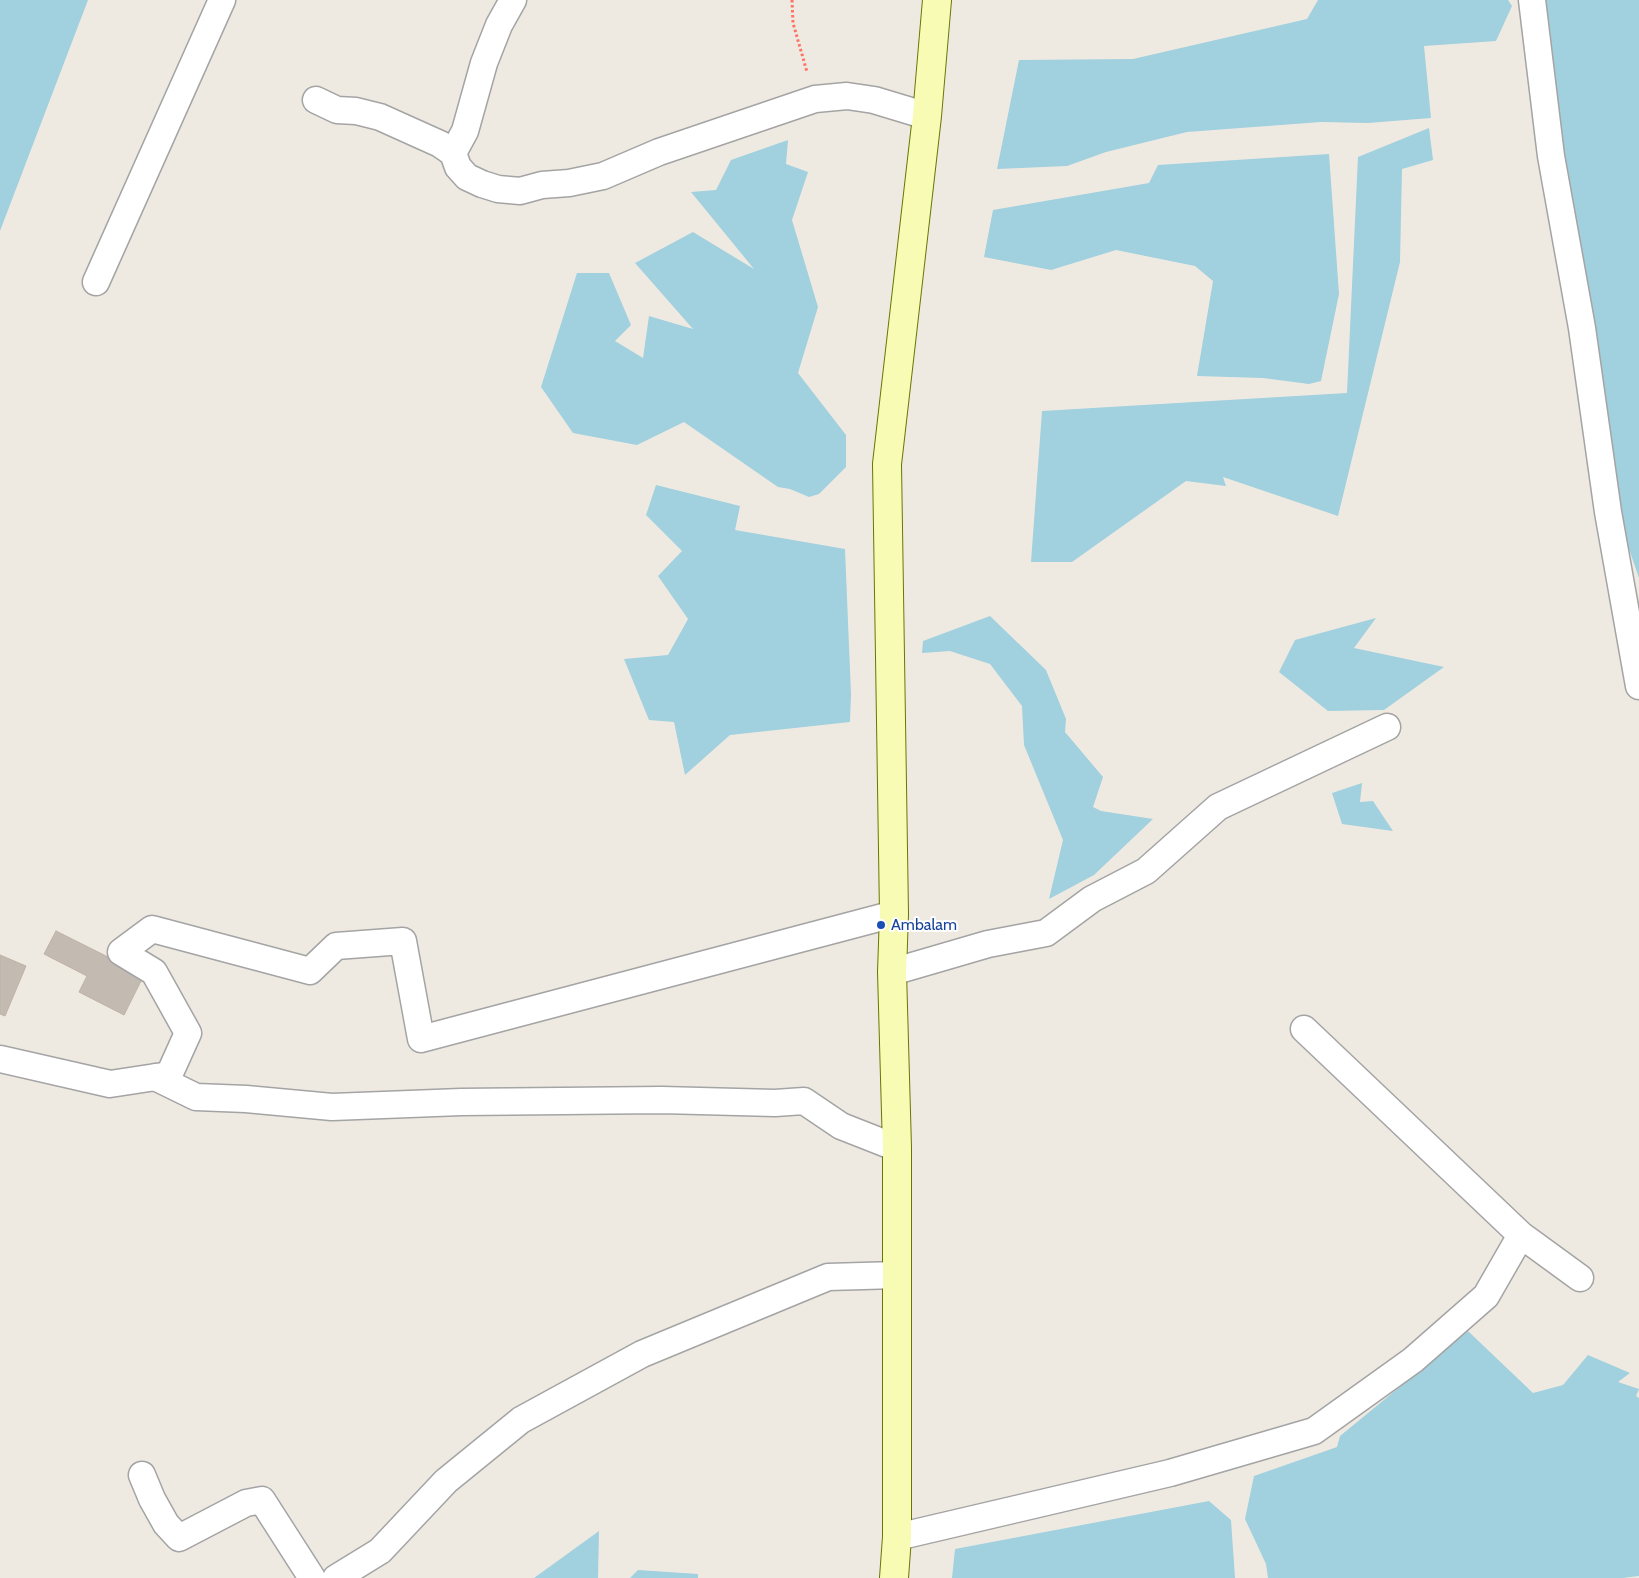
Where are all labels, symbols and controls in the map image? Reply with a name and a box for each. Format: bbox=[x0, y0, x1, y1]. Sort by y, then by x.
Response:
place label: Ambalam bbox=[891, 915, 957, 935]
marker: Ambalam bbox=[875, 919, 887, 931]

